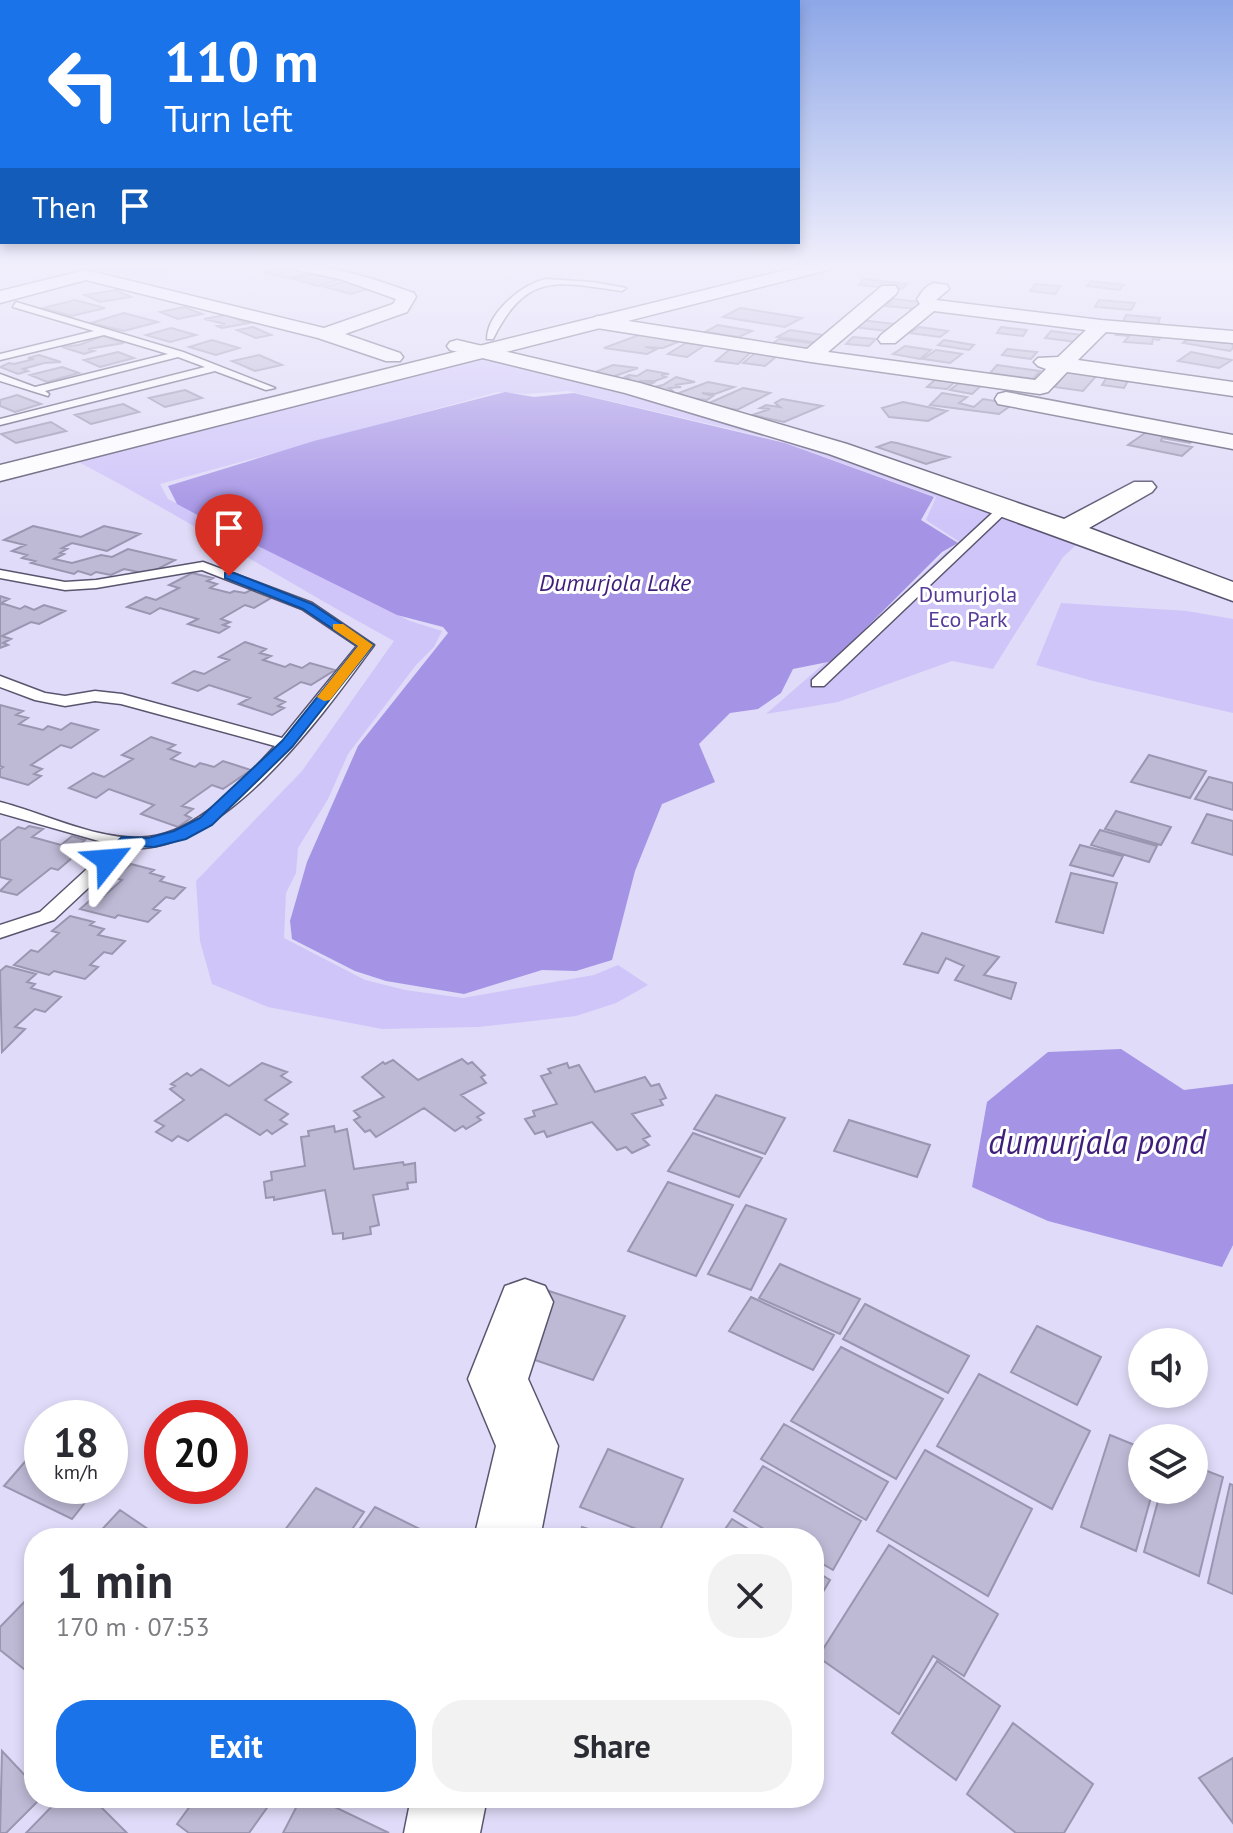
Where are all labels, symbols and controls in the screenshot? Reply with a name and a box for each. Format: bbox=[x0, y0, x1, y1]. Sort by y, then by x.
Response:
text: 110 m bbox=[164, 25, 319, 97]
icon: left bbox=[32, 32, 136, 136]
text: Turn left bbox=[164, 95, 293, 142]
icon: arrive bbox=[113, 184, 157, 228]
text: Then bbox=[32, 187, 97, 226]
pin bbox=[195, 494, 263, 576]
icon: arrive bbox=[207, 506, 251, 550]
water label: Dumurjola Lake bbox=[539, 567, 691, 598]
park label: Dumurjola Eco Park bbox=[919, 580, 1017, 633]
position arrow bbox=[66, 818, 150, 902]
water label: dumurjala pond bbox=[988, 1119, 1208, 1163]
map controls bbox=[1128, 1328, 1208, 1504]
button: sound bbox=[1128, 1328, 1208, 1408]
speed limit sign: 20 bbox=[144, 1400, 248, 1504]
text: 18 bbox=[53, 1416, 99, 1468]
button: layers bbox=[1128, 1424, 1208, 1504]
text: km/h bbox=[54, 1459, 98, 1485]
text: 1 min bbox=[56, 1549, 173, 1611]
button: close bbox=[708, 1554, 792, 1638]
text: 170 m · 07:53 bbox=[56, 1610, 210, 1643]
button: Exit bbox=[56, 1700, 416, 1792]
button: Share bbox=[432, 1700, 792, 1792]

